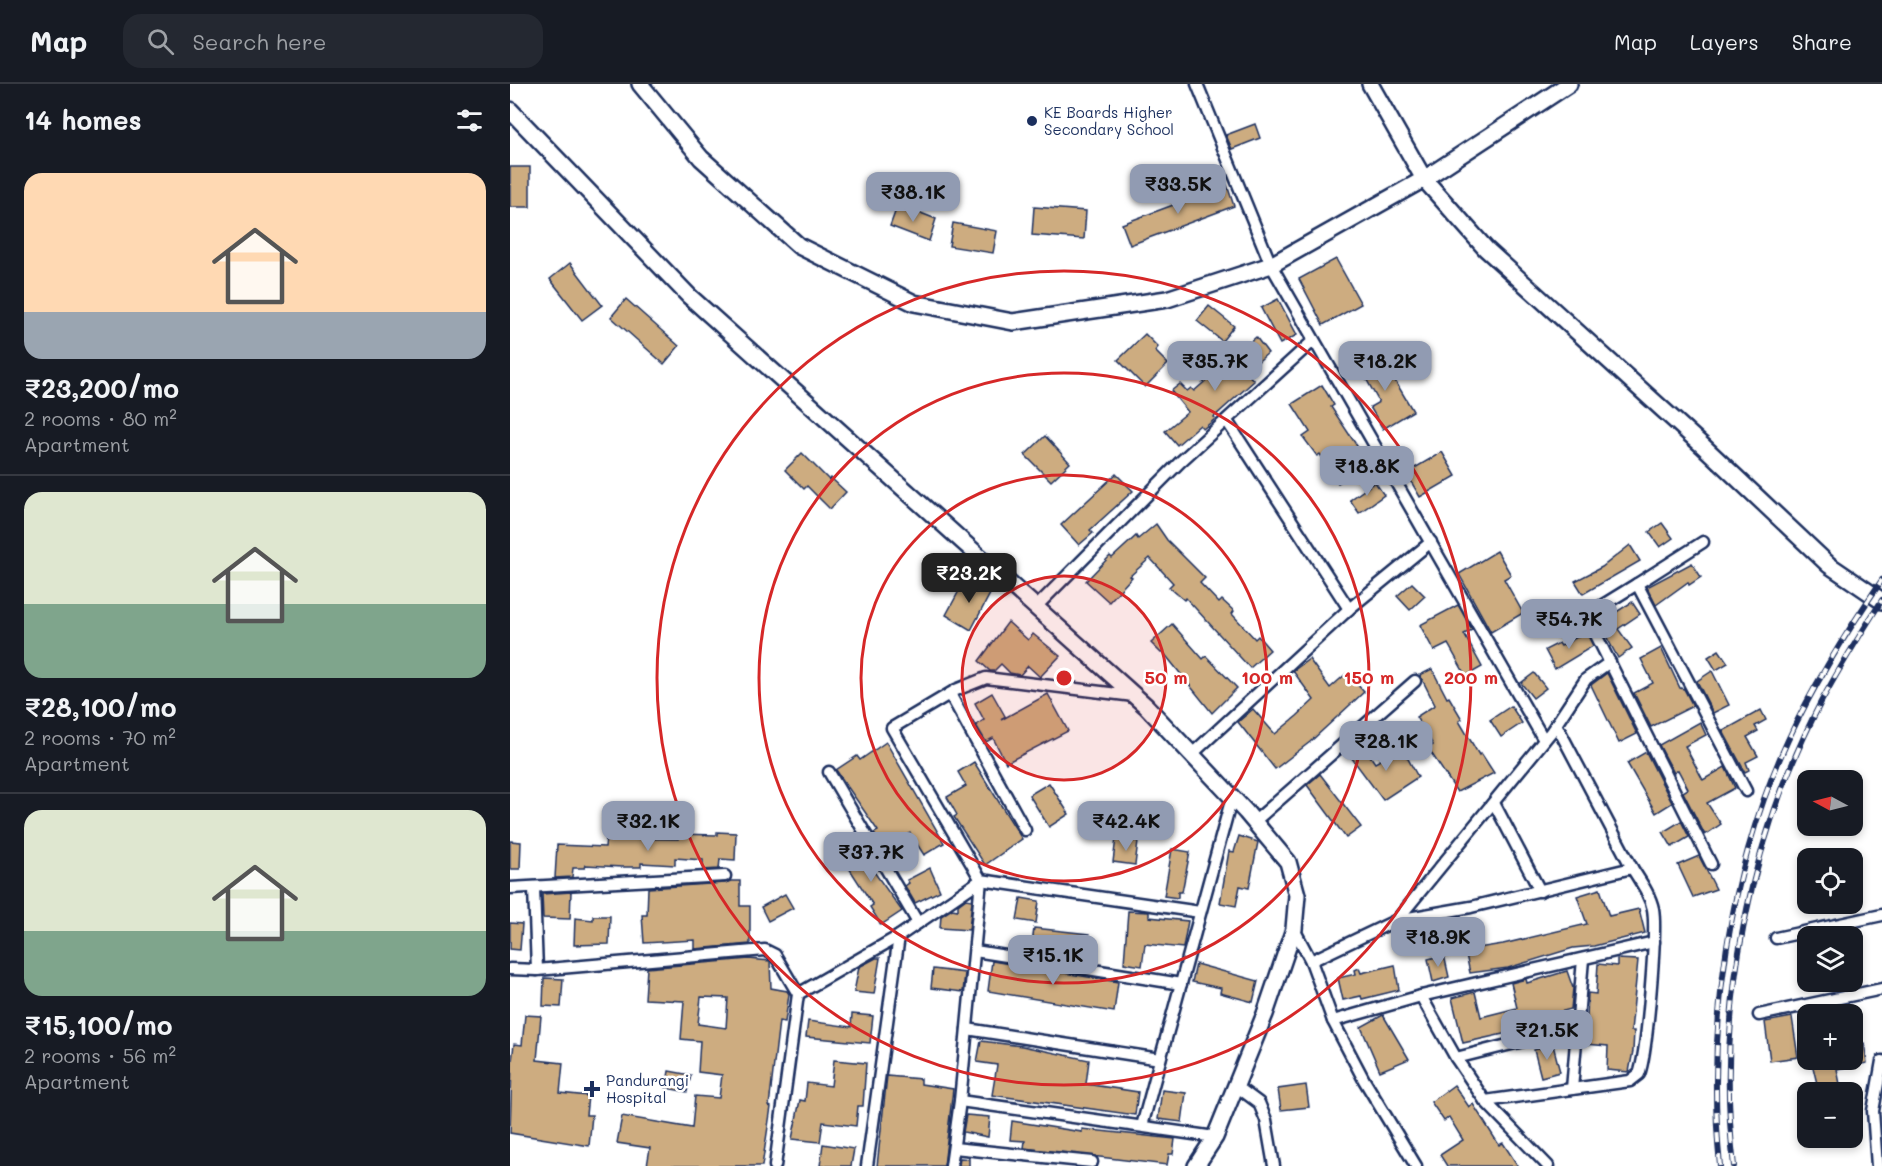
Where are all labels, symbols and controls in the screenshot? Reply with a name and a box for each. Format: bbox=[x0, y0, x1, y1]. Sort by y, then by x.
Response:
search box bbox=[123, 14, 543, 68]
text: Map bbox=[30, 23, 87, 59]
icon: search bbox=[144, 25, 177, 58]
text: Search here bbox=[192, 27, 326, 56]
text: Map bbox=[1614, 28, 1657, 55]
text: Layers bbox=[1690, 28, 1759, 55]
text: Share bbox=[1792, 28, 1852, 55]
place label: KE Boards Higher Secondary School bbox=[1044, 102, 1174, 139]
text: 14 homes bbox=[24, 103, 142, 137]
icon: filters bbox=[453, 104, 486, 137]
marker: KE Boards Higher Secondary School bbox=[1025, 114, 1039, 128]
pin: ₹33.5K bbox=[1129, 164, 1227, 215]
text: ₹33.5K bbox=[1144, 170, 1212, 196]
pin: ₹38.1K bbox=[864, 172, 962, 223]
text: ₹38.1K bbox=[880, 178, 946, 204]
icon: home bbox=[201, 212, 309, 320]
pin: ₹35.7K bbox=[1166, 341, 1264, 392]
pin: ₹18.2K bbox=[1336, 341, 1434, 392]
text: ₹35.7K bbox=[1181, 347, 1249, 373]
text: ₹18.2K bbox=[1353, 347, 1418, 373]
text: ₹23,200/mo bbox=[24, 371, 179, 405]
text: 2 rooms · 80 m² bbox=[24, 405, 177, 431]
text: Apartment bbox=[24, 431, 130, 457]
pin: ₹18.8K bbox=[1318, 446, 1416, 497]
text: ₹18.8K bbox=[1334, 452, 1400, 478]
icon: home bbox=[201, 531, 309, 639]
pin: ₹23.2K bbox=[920, 553, 1018, 604]
text: ₹23.2K bbox=[936, 559, 1002, 585]
pin: ₹54.7K bbox=[1520, 599, 1618, 650]
text: ₹54.7K bbox=[1535, 605, 1603, 631]
text: 50 m bbox=[1145, 665, 1187, 689]
text: 100 m bbox=[1241, 665, 1293, 689]
text: 150 m bbox=[1344, 665, 1394, 689]
text: 200 m bbox=[1444, 665, 1498, 689]
centre of rings bbox=[1054, 668, 1074, 688]
text: ₹28,100/mo bbox=[24, 690, 176, 724]
pin: ₹28.1K bbox=[1337, 721, 1435, 772]
text: 2 rooms · 70 m² bbox=[24, 724, 176, 750]
text: ₹28.1K bbox=[1354, 727, 1419, 753]
text: Apartment bbox=[24, 750, 130, 776]
north arrow bbox=[1797, 770, 1863, 836]
map controls bbox=[1797, 770, 1863, 1148]
pin: ₹32.1K bbox=[599, 801, 697, 852]
pin: ₹42.4K bbox=[1077, 801, 1175, 852]
text: ₹32.1K bbox=[616, 807, 680, 833]
text: ₹42.4K bbox=[1091, 807, 1161, 833]
pin: ₹37.7K bbox=[822, 832, 920, 883]
text: ₹37.7K bbox=[838, 838, 904, 864]
button: locate bbox=[1797, 848, 1863, 914]
icon: home bbox=[201, 849, 309, 957]
pin: ₹18.9K bbox=[1389, 917, 1487, 968]
text: ₹18.9K bbox=[1405, 923, 1471, 949]
button: layers bbox=[1797, 926, 1863, 992]
pin: ₹15.1K bbox=[1004, 935, 1102, 986]
text: ₹15.1K bbox=[1022, 941, 1084, 967]
button: + bbox=[1797, 1004, 1863, 1070]
text: ₹15,100/mo bbox=[24, 1008, 172, 1042]
pin: ₹21.5K bbox=[1498, 1010, 1596, 1061]
text: ₹21.5K bbox=[1515, 1016, 1579, 1042]
text: 2 rooms · 56 m² bbox=[24, 1042, 176, 1068]
text: Apartment bbox=[24, 1068, 130, 1094]
place label: Pandurangi Hospital bbox=[606, 1070, 689, 1107]
marker: Pandurangi Hospital bbox=[583, 1080, 601, 1098]
button: − bbox=[1797, 1082, 1863, 1148]

